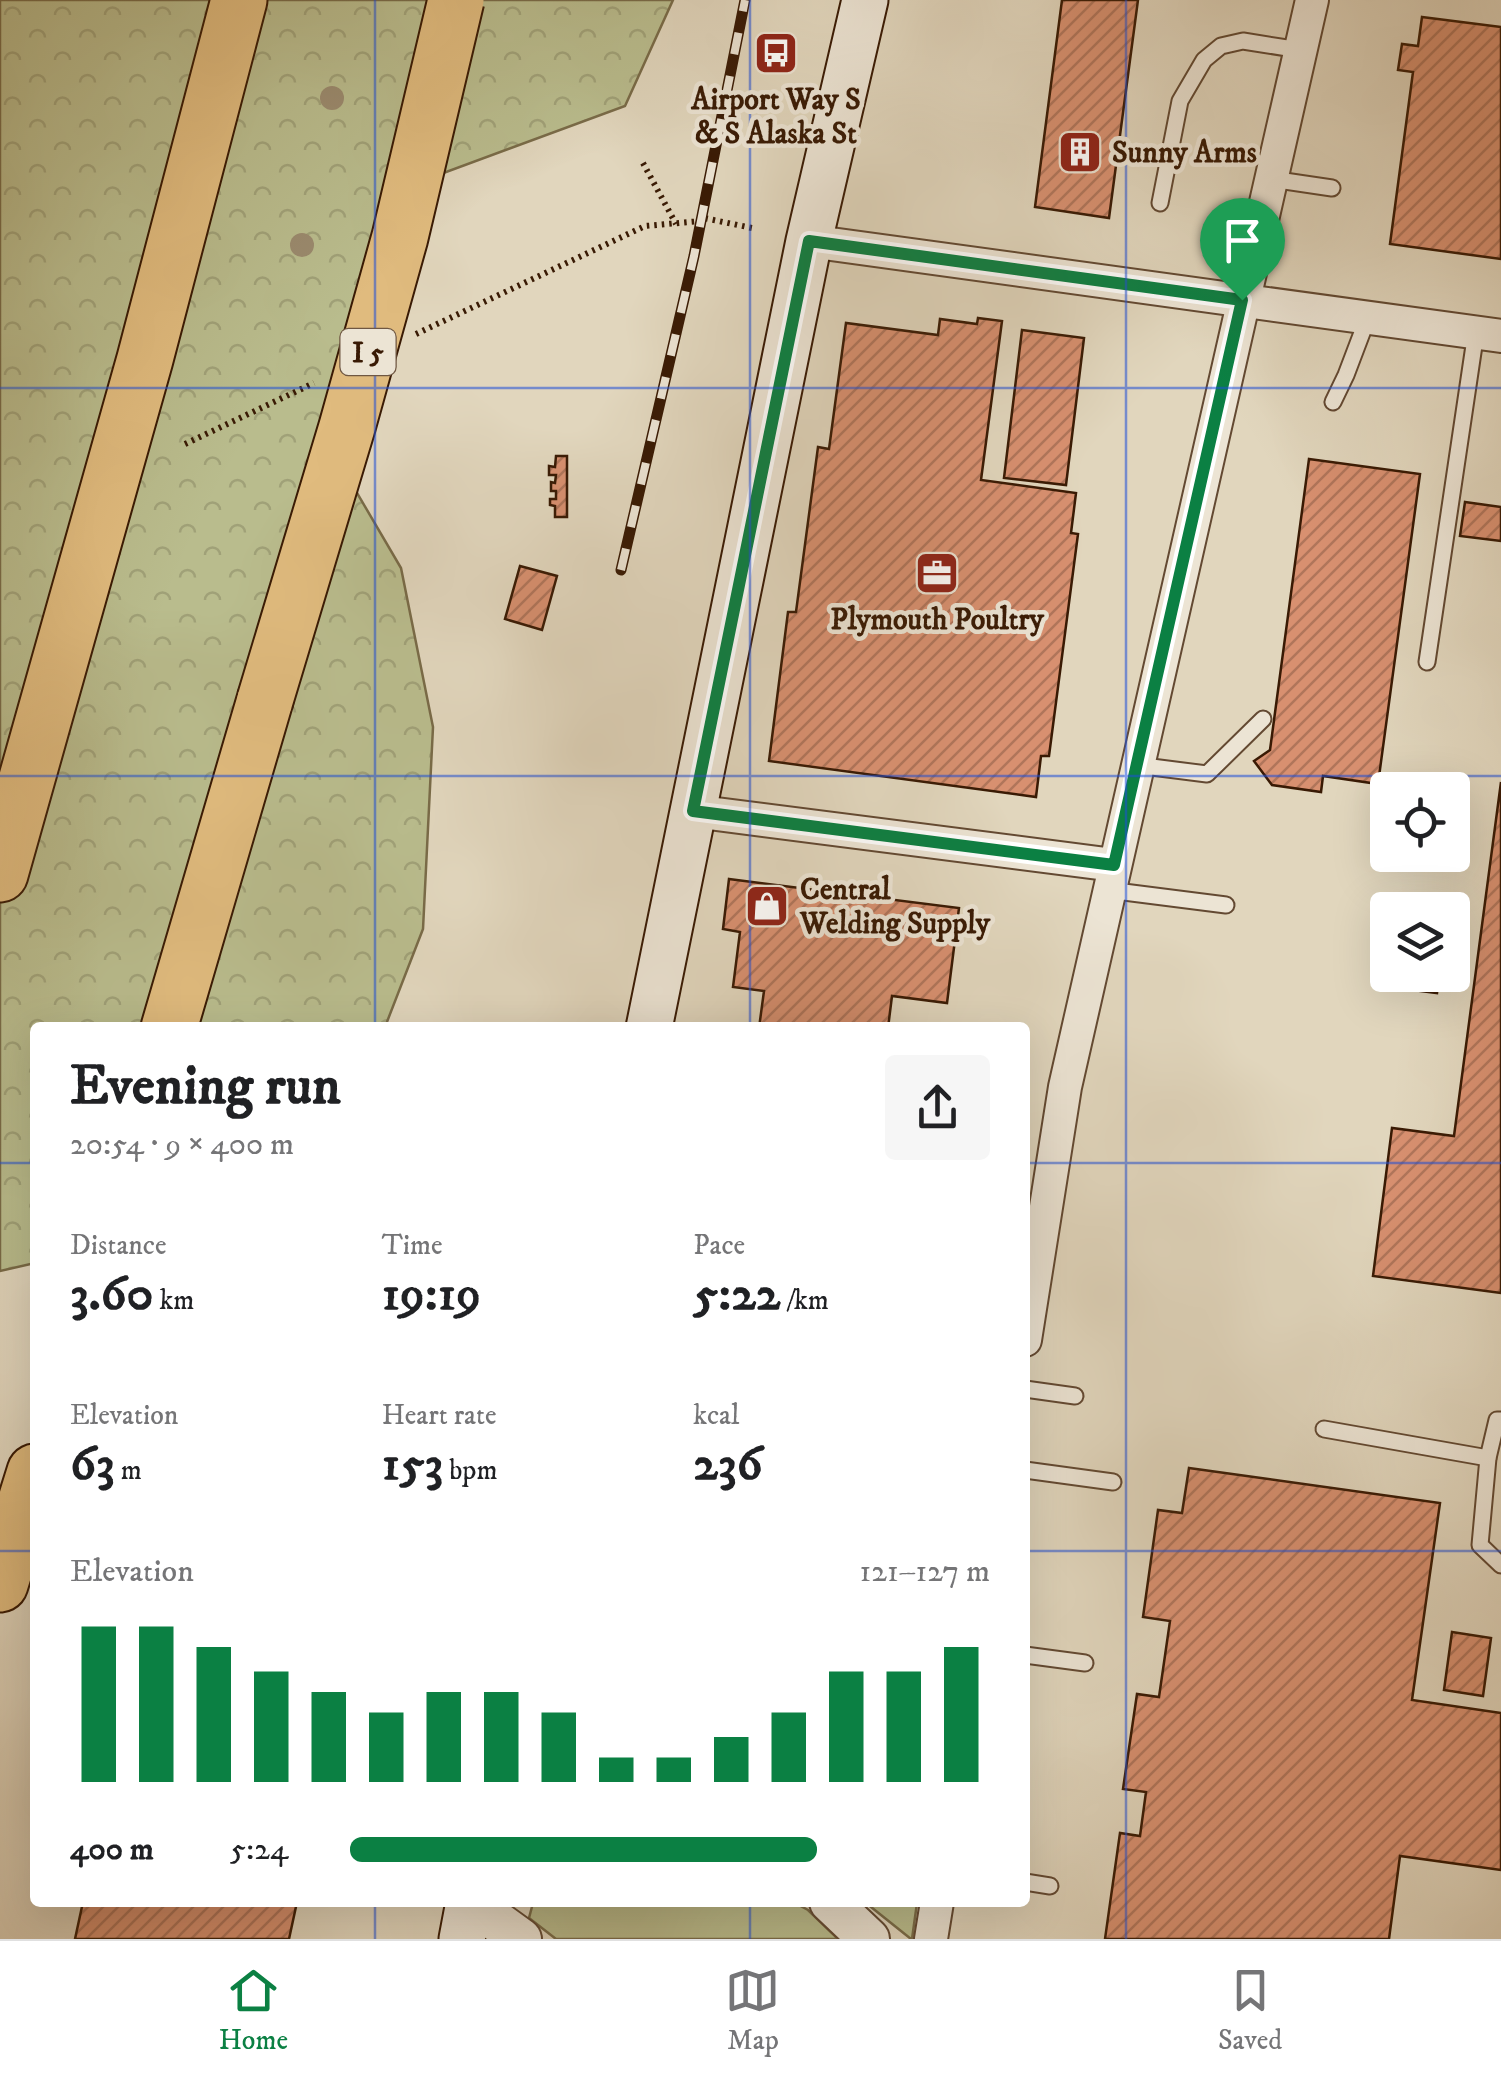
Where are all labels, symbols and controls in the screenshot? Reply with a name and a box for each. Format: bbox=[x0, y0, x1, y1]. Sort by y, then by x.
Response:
bus stop icon: Airport Way S & S Alaska St bbox=[753, 30, 799, 76]
place label: Airport Way S & S Alaska St bbox=[690, 82, 861, 153]
building icon: Sunny Arms bbox=[1057, 129, 1103, 175]
place label: Sunny Arms bbox=[1112, 135, 1257, 172]
pin bbox=[1200, 198, 1285, 301]
icon: arrive bbox=[1215, 213, 1270, 268]
road number: I 5 bbox=[340, 329, 396, 375]
office icon: Plymouth Poultry bbox=[914, 550, 960, 596]
place label: Plymouth Poultry bbox=[830, 602, 1044, 639]
map controls bbox=[1370, 772, 1470, 992]
button: locate bbox=[1370, 772, 1470, 872]
place label: Central Welding Supply bbox=[799, 872, 991, 943]
shop icon: Central Welding Supply bbox=[744, 883, 790, 929]
button: layers bbox=[1370, 892, 1470, 992]
text: Evening run bbox=[70, 1053, 341, 1122]
button: share bbox=[885, 1055, 990, 1160]
text: 20:54 · 9 × 400 m bbox=[70, 1125, 294, 1165]
text: Distance bbox=[70, 1228, 166, 1263]
text: Time bbox=[382, 1228, 442, 1263]
text: Pace bbox=[693, 1228, 745, 1263]
text: 3.60 bbox=[70, 1263, 153, 1326]
text: 19:19 bbox=[382, 1263, 481, 1326]
text: 5:22 bbox=[693, 1263, 780, 1326]
text: km bbox=[153, 1283, 194, 1318]
text: /km bbox=[780, 1283, 829, 1318]
text: Elevation bbox=[70, 1398, 178, 1433]
text: Heart rate bbox=[382, 1398, 497, 1433]
text: kcal bbox=[693, 1398, 739, 1433]
text: 63 bbox=[70, 1433, 115, 1496]
text: 153 bbox=[382, 1433, 443, 1496]
text: 236 bbox=[693, 1433, 763, 1496]
text: m bbox=[115, 1453, 142, 1488]
text: bpm bbox=[443, 1453, 497, 1488]
text: Elevation bbox=[70, 1552, 194, 1592]
text: 121–127 m bbox=[859, 1552, 990, 1592]
text: 400 m bbox=[70, 1830, 154, 1870]
text: 5:24 bbox=[230, 1830, 288, 1870]
tab: Home bbox=[219, 1963, 288, 2058]
tab: Map bbox=[725, 1963, 780, 2058]
tab: Saved bbox=[1218, 1963, 1282, 2058]

